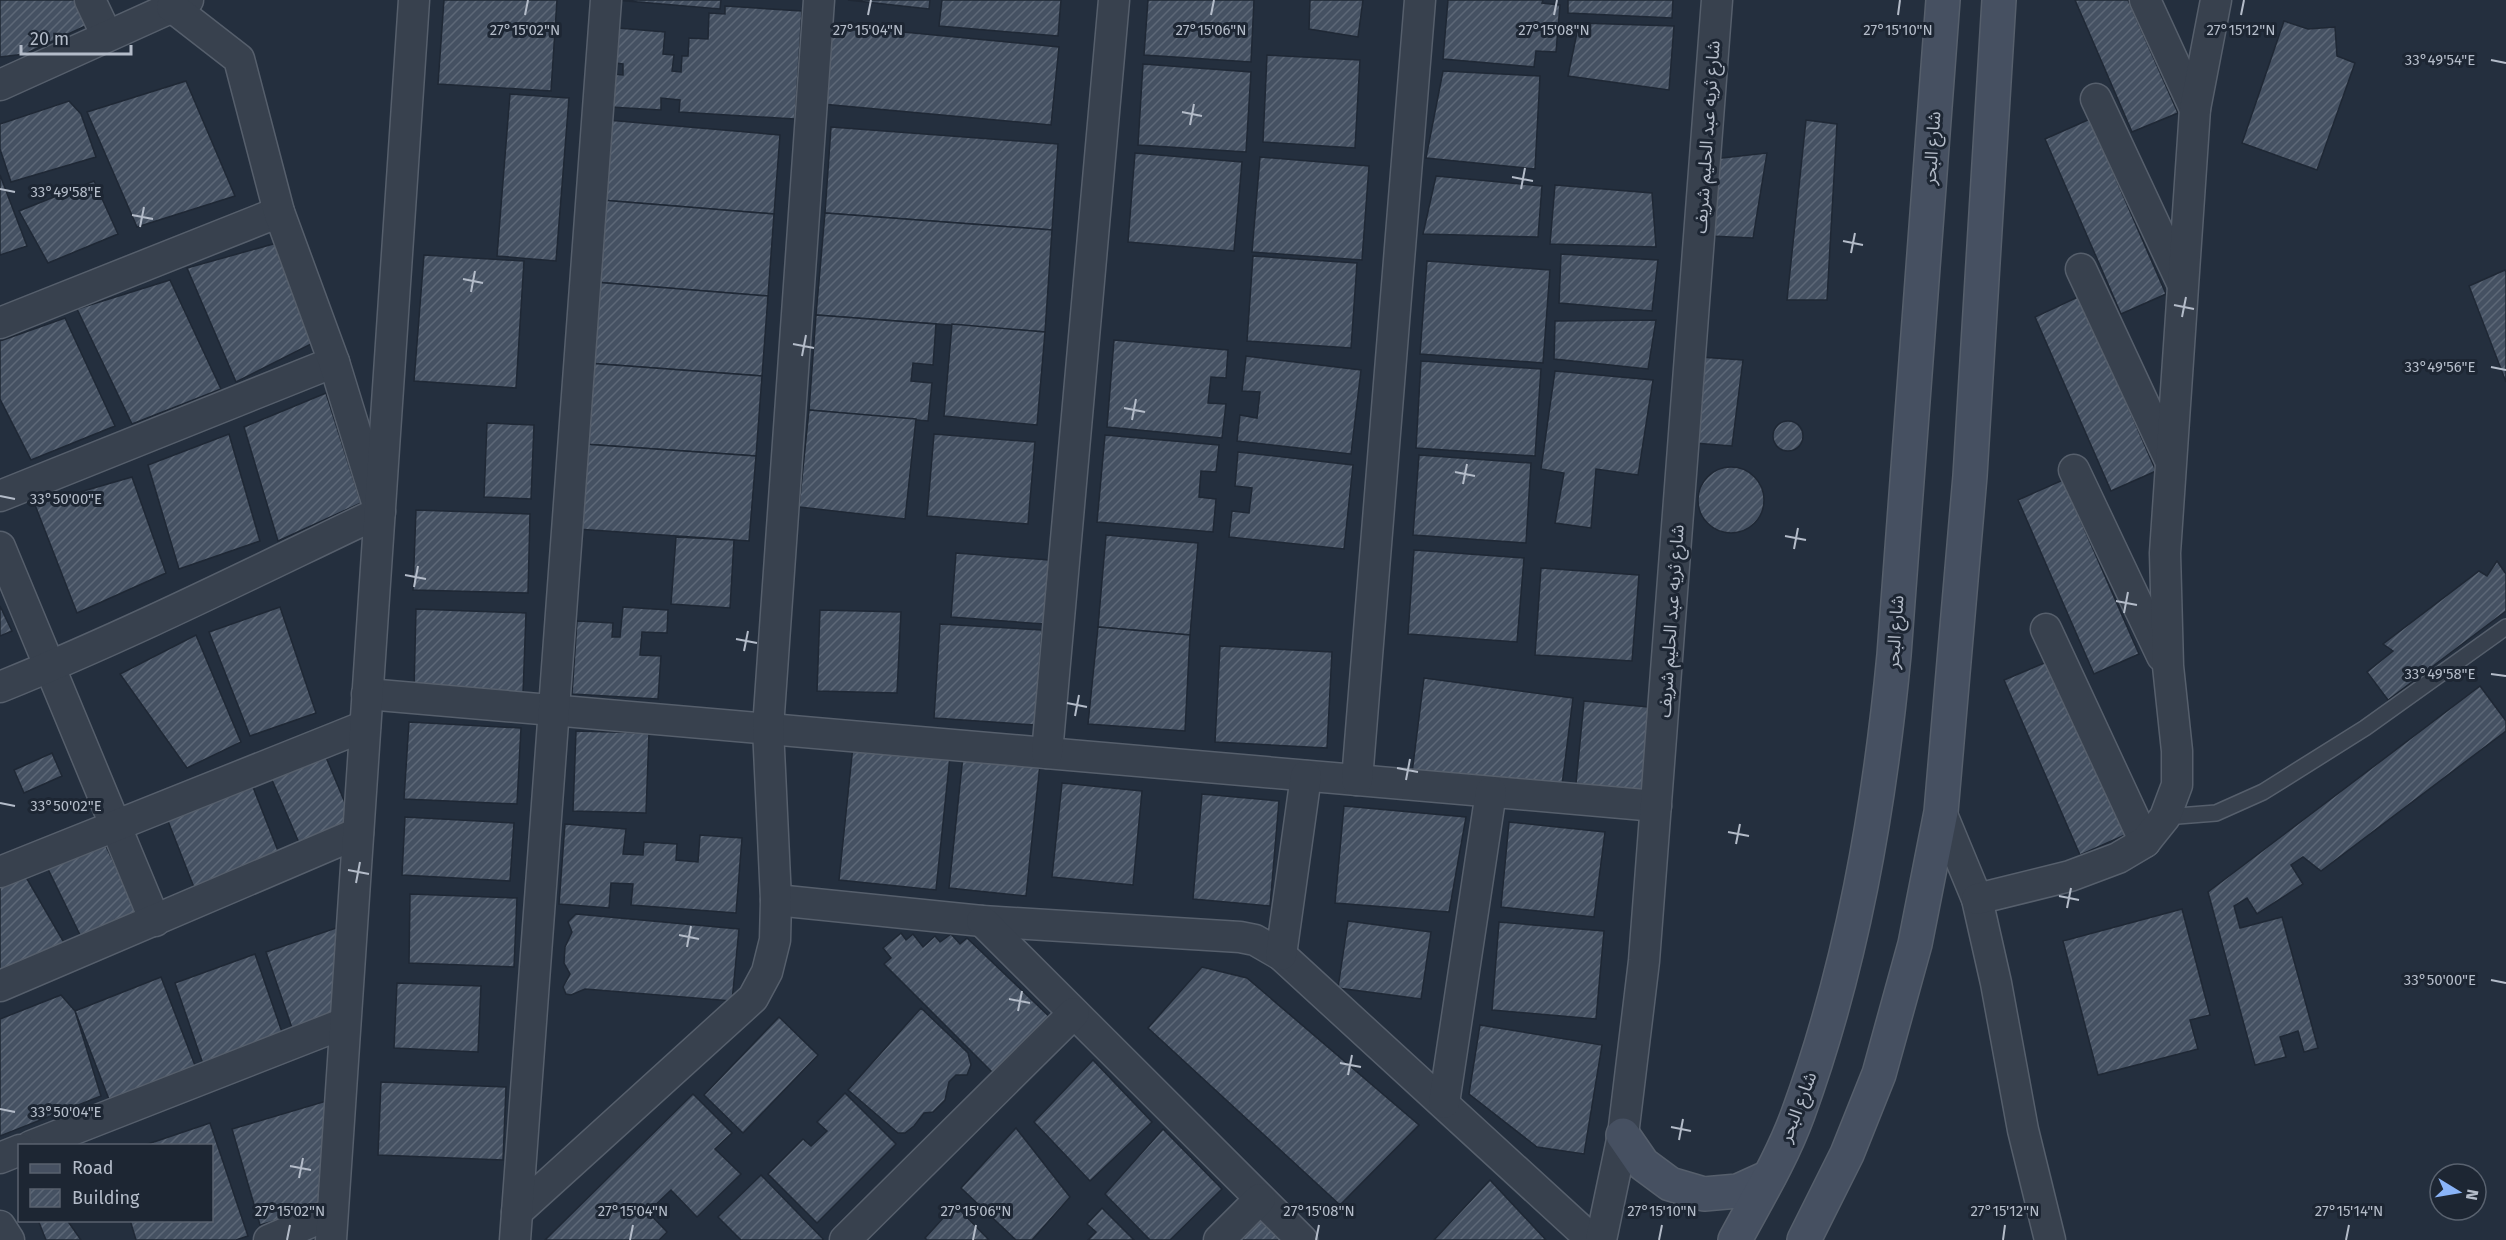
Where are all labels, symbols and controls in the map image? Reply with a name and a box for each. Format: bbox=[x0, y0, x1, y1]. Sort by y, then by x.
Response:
scale bar bbox=[21, 18, 130, 56]
text: 27°15'02"N bbox=[490, 21, 560, 39]
text: 27°15'04"N bbox=[833, 21, 903, 39]
text: 27°15'06"N bbox=[1176, 21, 1246, 39]
text: 27°15'08"N bbox=[1518, 21, 1590, 39]
text: 27°15'10"N bbox=[1863, 21, 1933, 39]
text: 27°15'12"N bbox=[2207, 21, 2275, 39]
text: 20 m bbox=[30, 28, 69, 50]
street label: شارع ثريه عبد الحليم شريف bbox=[1689, 40, 1728, 235]
text: 33°49'54"E bbox=[2405, 51, 2475, 69]
street label: شارع البحر bbox=[1918, 111, 1949, 187]
text: 33°49'58"E bbox=[30, 183, 102, 201]
text: 33°49'56"E bbox=[2405, 358, 2475, 376]
text: 33°50'00"E bbox=[30, 490, 102, 508]
street label: شارع ثريه عبد الحليم شريف bbox=[1653, 524, 1692, 719]
street label: شارع البحر bbox=[1881, 595, 1912, 671]
text: 33°49'58"E bbox=[2404, 665, 2476, 683]
text: 33°50'02"E bbox=[30, 797, 102, 815]
text: 33°50'00"E bbox=[2404, 971, 2476, 989]
street label: شارع البحر bbox=[1774, 1069, 1824, 1147]
text: 33°50'04"E bbox=[30, 1103, 102, 1121]
legend bbox=[18, 1144, 213, 1222]
text: Road bbox=[72, 1157, 114, 1179]
north arrow bbox=[2428, 1162, 2488, 1222]
text: Building bbox=[72, 1187, 140, 1209]
text: N bbox=[2462, 1188, 2483, 1202]
text: 27°15'02"N bbox=[255, 1202, 325, 1220]
text: 27°15'04"N bbox=[598, 1202, 668, 1220]
text: 27°15'06"N bbox=[941, 1202, 1011, 1220]
text: 27°15'08"N bbox=[1283, 1202, 1355, 1220]
text: 27°15'10"N bbox=[1627, 1202, 1697, 1220]
text: 27°15'12"N bbox=[1971, 1202, 2039, 1220]
text: 27°15'14"N bbox=[2315, 1202, 2383, 1220]

